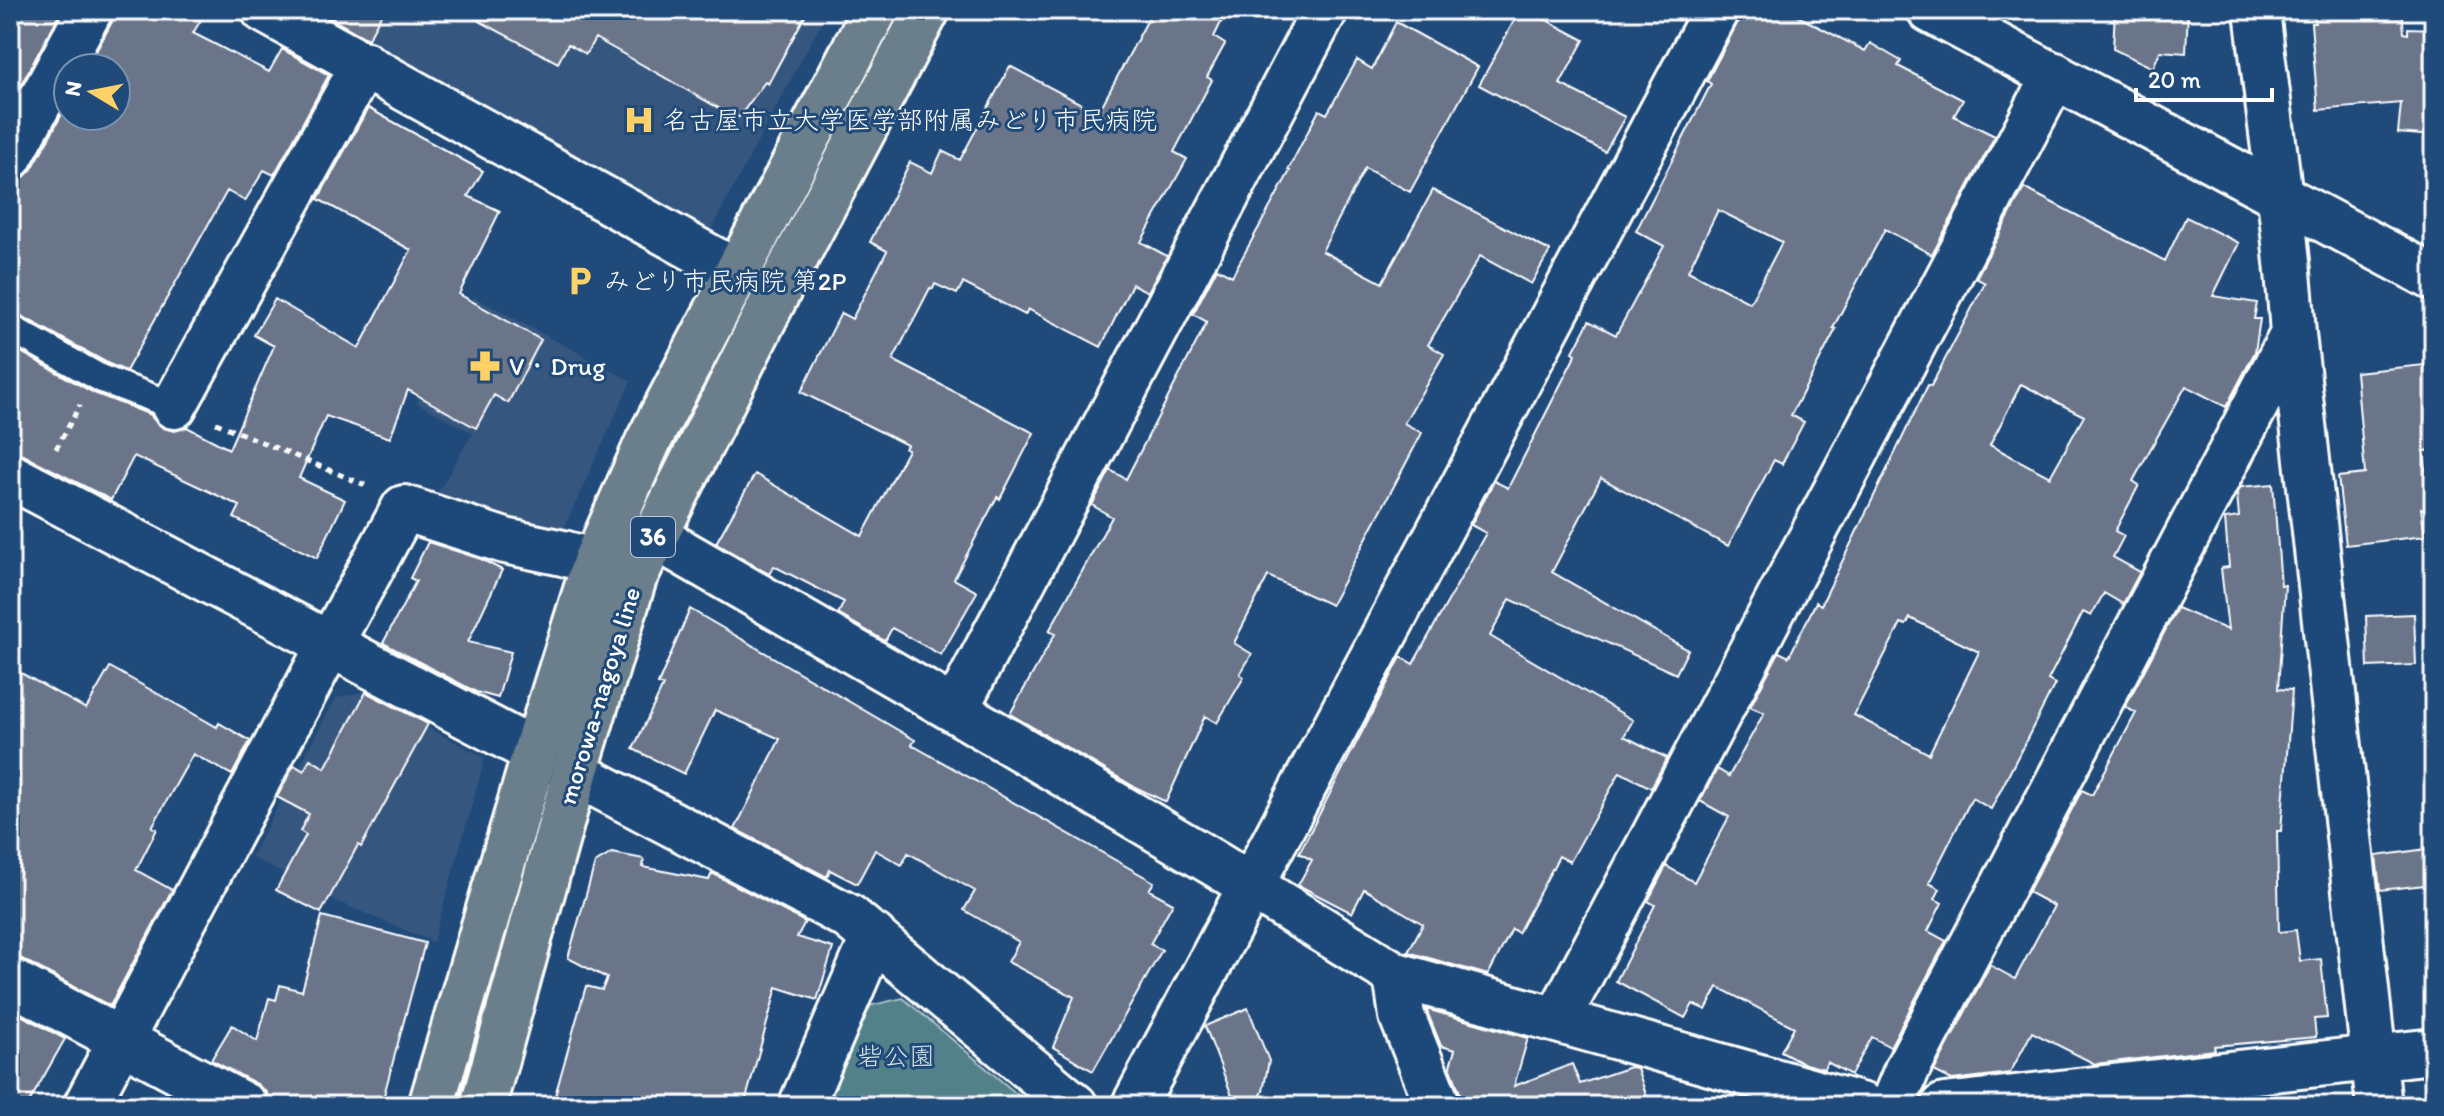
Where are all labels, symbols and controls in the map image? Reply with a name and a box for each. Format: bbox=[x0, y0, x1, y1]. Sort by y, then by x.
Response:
north arrow bbox=[52, 52, 132, 132]
scale bar bbox=[2136, 52, 2272, 102]
text: 20 m bbox=[2148, 65, 2201, 94]
text: N bbox=[58, 79, 87, 98]
hospital icon: 名古屋市立大学医学部附属みどり市民病院 bbox=[622, 103, 656, 137]
place label: 名古屋市立大学医学部附属みどり市民病院 bbox=[663, 104, 1157, 136]
parking icon: みどり市民病院 第2P bbox=[563, 264, 597, 298]
place label: みどり市民病院 第2P bbox=[604, 265, 847, 297]
pharmacy icon: V・Drug bbox=[468, 349, 502, 383]
place label: V・Drug bbox=[509, 350, 606, 382]
road number: 36 bbox=[631, 517, 675, 557]
street label: morowa-nagoya line bbox=[551, 583, 647, 809]
park label: 砦公園 bbox=[857, 1040, 935, 1072]

